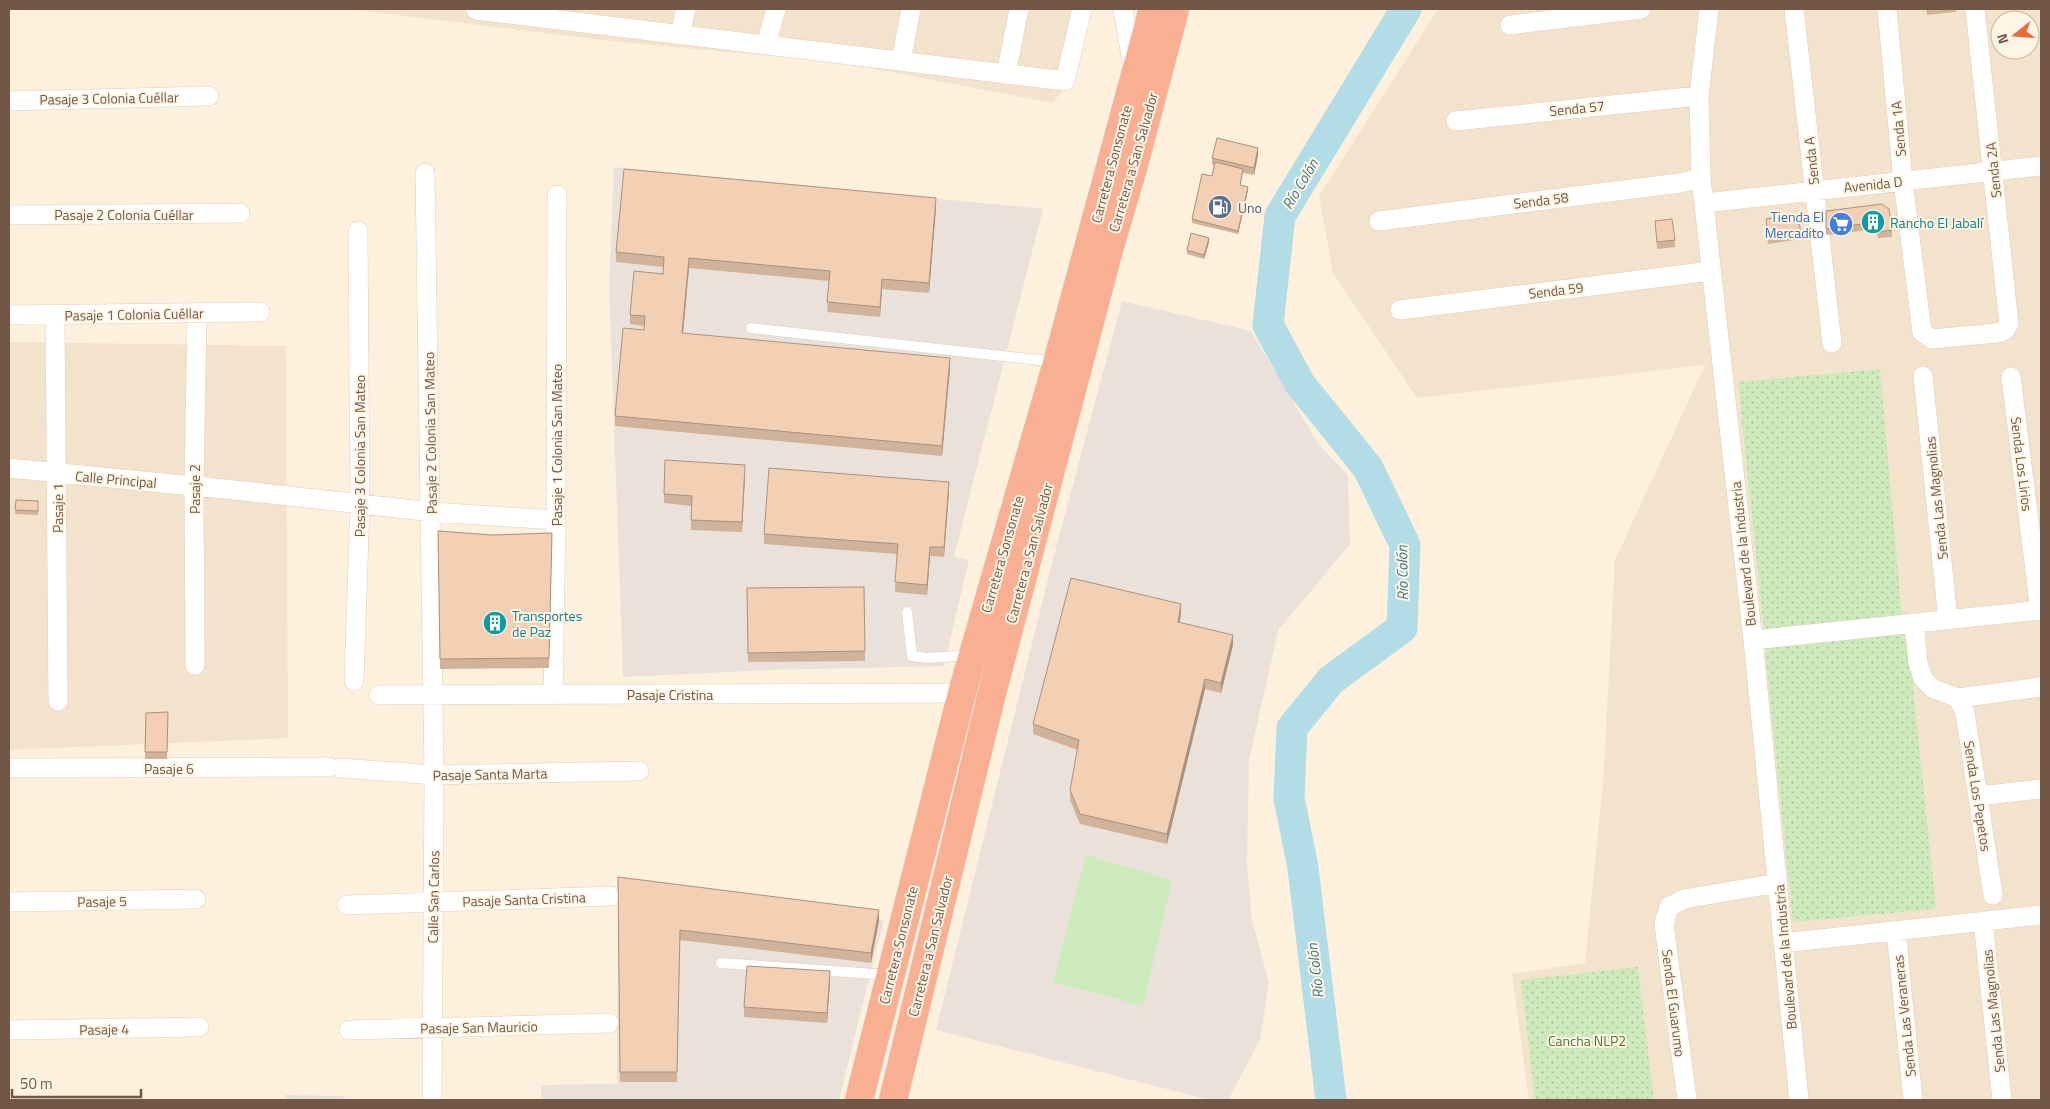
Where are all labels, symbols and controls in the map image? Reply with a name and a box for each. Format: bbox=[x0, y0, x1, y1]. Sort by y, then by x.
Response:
north arrow bbox=[1990, 10, 2040, 60]
text: N bbox=[1991, 31, 2014, 47]
street label: Pasaje 3 Colonia Cuéllar bbox=[39, 86, 179, 110]
street label: Carretera a San Salvador bbox=[1103, 89, 1163, 234]
street label: Senda 57 bbox=[1548, 95, 1606, 121]
street label: Senda 1A bbox=[1885, 100, 1911, 158]
street label: Carretera Sonsonate bbox=[1085, 103, 1137, 225]
street label: Senda A bbox=[1798, 135, 1824, 186]
street label: Senda 2A bbox=[1980, 140, 2006, 199]
water label: Río Colón bbox=[1276, 154, 1324, 214]
street label: Avenida D bbox=[1843, 170, 1903, 198]
street label: Senda 58 bbox=[1512, 186, 1570, 214]
fuel station icon: Uno bbox=[1207, 194, 1233, 220]
place label: Uno bbox=[1238, 197, 1262, 218]
street label: Pasaje 2 Colonia Cuéllar bbox=[54, 204, 194, 225]
place label: Tienda El Mercadito bbox=[1765, 206, 1824, 243]
building icon: Rancho El Jabalí bbox=[1860, 209, 1886, 235]
supermarket icon: Tienda El Mercadito bbox=[1828, 211, 1854, 237]
place label: Rancho El Jabalí bbox=[1890, 212, 1984, 233]
street label: Senda 59 bbox=[1527, 276, 1585, 304]
street label: Pasaje 1 Colonia Cuéllar bbox=[64, 302, 204, 326]
street label: Pasaje 2 Colonia San Mateo bbox=[418, 352, 442, 514]
street label: Pasaje 1 Colonia San Mateo bbox=[546, 364, 567, 526]
street label: Pasaje 3 Colonia San Mateo bbox=[349, 375, 370, 537]
street label: Senda Los Lirios bbox=[2006, 416, 2038, 512]
street label: Senda Las Magnolias bbox=[1919, 435, 1953, 561]
street label: Pasaje 2 bbox=[184, 464, 205, 514]
street label: Calle Principal bbox=[74, 465, 158, 493]
street label: Carretera a San Salvador bbox=[1000, 480, 1058, 626]
street label: Boulevard de la Industria bbox=[1725, 481, 1761, 627]
street label: Pasaje 1 bbox=[47, 483, 68, 533]
street label: Carretera Sonsonate bbox=[975, 493, 1029, 615]
water label: Río Colón bbox=[1390, 545, 1414, 601]
place label: Transportes de Paz bbox=[512, 605, 582, 642]
building icon: Transportes de Paz bbox=[482, 610, 508, 636]
street label: Pasaje Cristina bbox=[627, 684, 713, 705]
street label: Senda Los Pepetos bbox=[1959, 739, 1997, 853]
street label: Pasaje 6 bbox=[144, 758, 194, 779]
street label: Pasaje Santa Marta bbox=[433, 763, 547, 785]
street label: Calle San Carlos bbox=[422, 850, 444, 944]
street label: Carretera a San Salvador bbox=[902, 873, 958, 1019]
street label: Carretera Sonsonate bbox=[873, 884, 923, 1006]
street label: Boulevard de la Industria bbox=[1768, 884, 1802, 1030]
street label: Pasaje Santa Cristina bbox=[462, 886, 586, 912]
street label: Pasaje 5 bbox=[77, 890, 127, 912]
water label: Río Colón bbox=[1300, 942, 1330, 1000]
street label: Senda El Guarumo bbox=[1657, 948, 1691, 1058]
street label: Senda Las Magnolias bbox=[1976, 948, 2010, 1074]
street label: Senda Las Veraneras bbox=[1887, 954, 1921, 1078]
street label: Pasaje San Mauricio bbox=[420, 1015, 538, 1039]
street label: Pasaje 4 bbox=[79, 1018, 129, 1040]
park label: Cancha NLP2 bbox=[1548, 1030, 1626, 1051]
scale bar bbox=[12, 1066, 141, 1098]
text: 50 m bbox=[20, 1072, 53, 1095]

